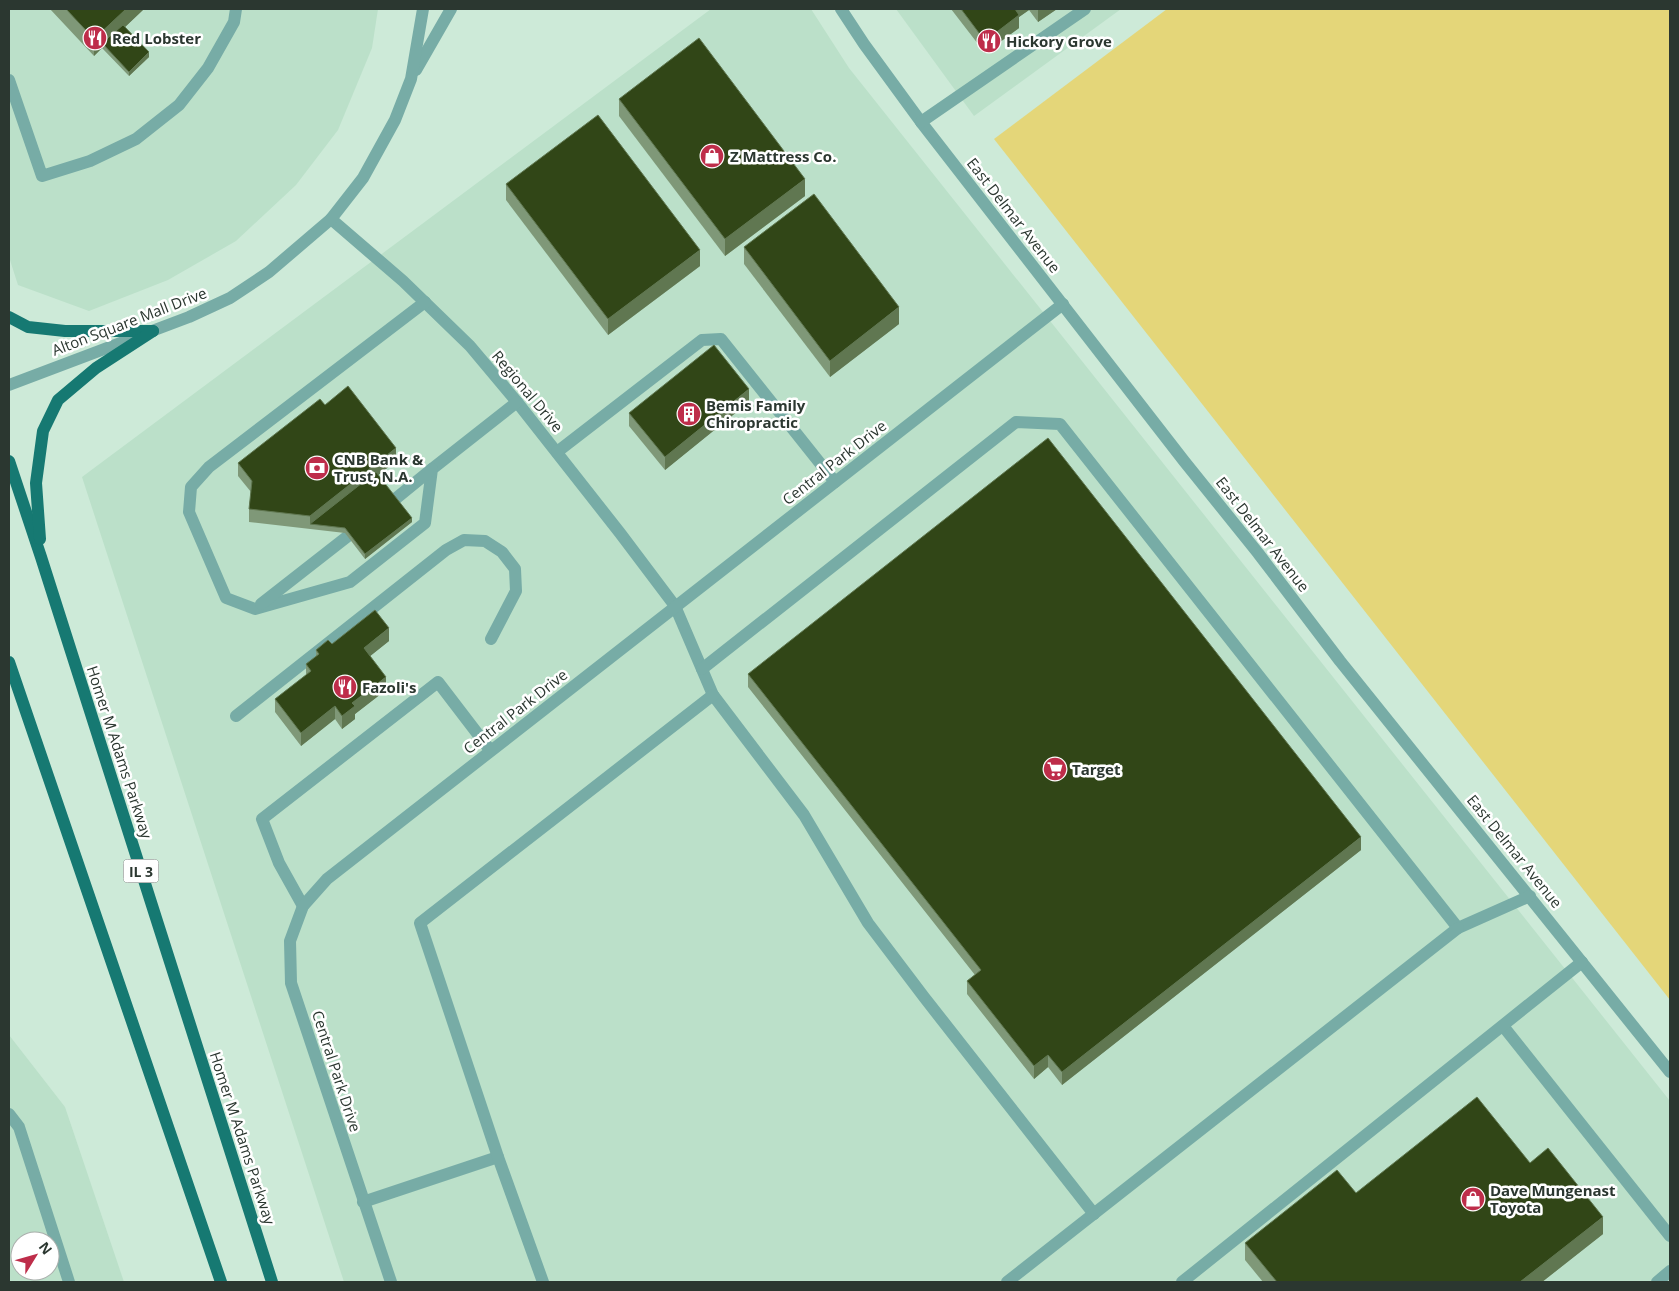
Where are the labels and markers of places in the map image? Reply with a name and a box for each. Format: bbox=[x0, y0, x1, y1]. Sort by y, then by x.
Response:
restaurant icon: Red Lobster bbox=[82, 25, 108, 51]
place label: Red Lobster bbox=[112, 28, 201, 48]
restaurant icon: Hickory Grove bbox=[976, 28, 1002, 54]
place label: Hickory Grove bbox=[1006, 31, 1112, 51]
shop icon: Z Mattress Co. bbox=[699, 143, 725, 169]
place label: Z Mattress Co. bbox=[730, 146, 836, 166]
place label: Bemis Family Chiropractic bbox=[706, 395, 806, 432]
building icon: Bemis Family Chiropractic bbox=[676, 401, 702, 427]
place label: CNB Bank & Trust, N.A. bbox=[334, 449, 424, 486]
bank icon: CNB Bank & Trust, N.A. bbox=[304, 455, 330, 481]
restaurant icon: Fazoli's bbox=[332, 674, 358, 700]
place label: Fazoli's bbox=[362, 677, 417, 697]
supermarket icon: Target bbox=[1042, 756, 1068, 782]
place label: Target bbox=[1072, 759, 1121, 779]
place label: Dave Mungenast Toyota bbox=[1490, 1180, 1616, 1217]
shop icon: Dave Mungenast Toyota bbox=[1460, 1186, 1486, 1212]

